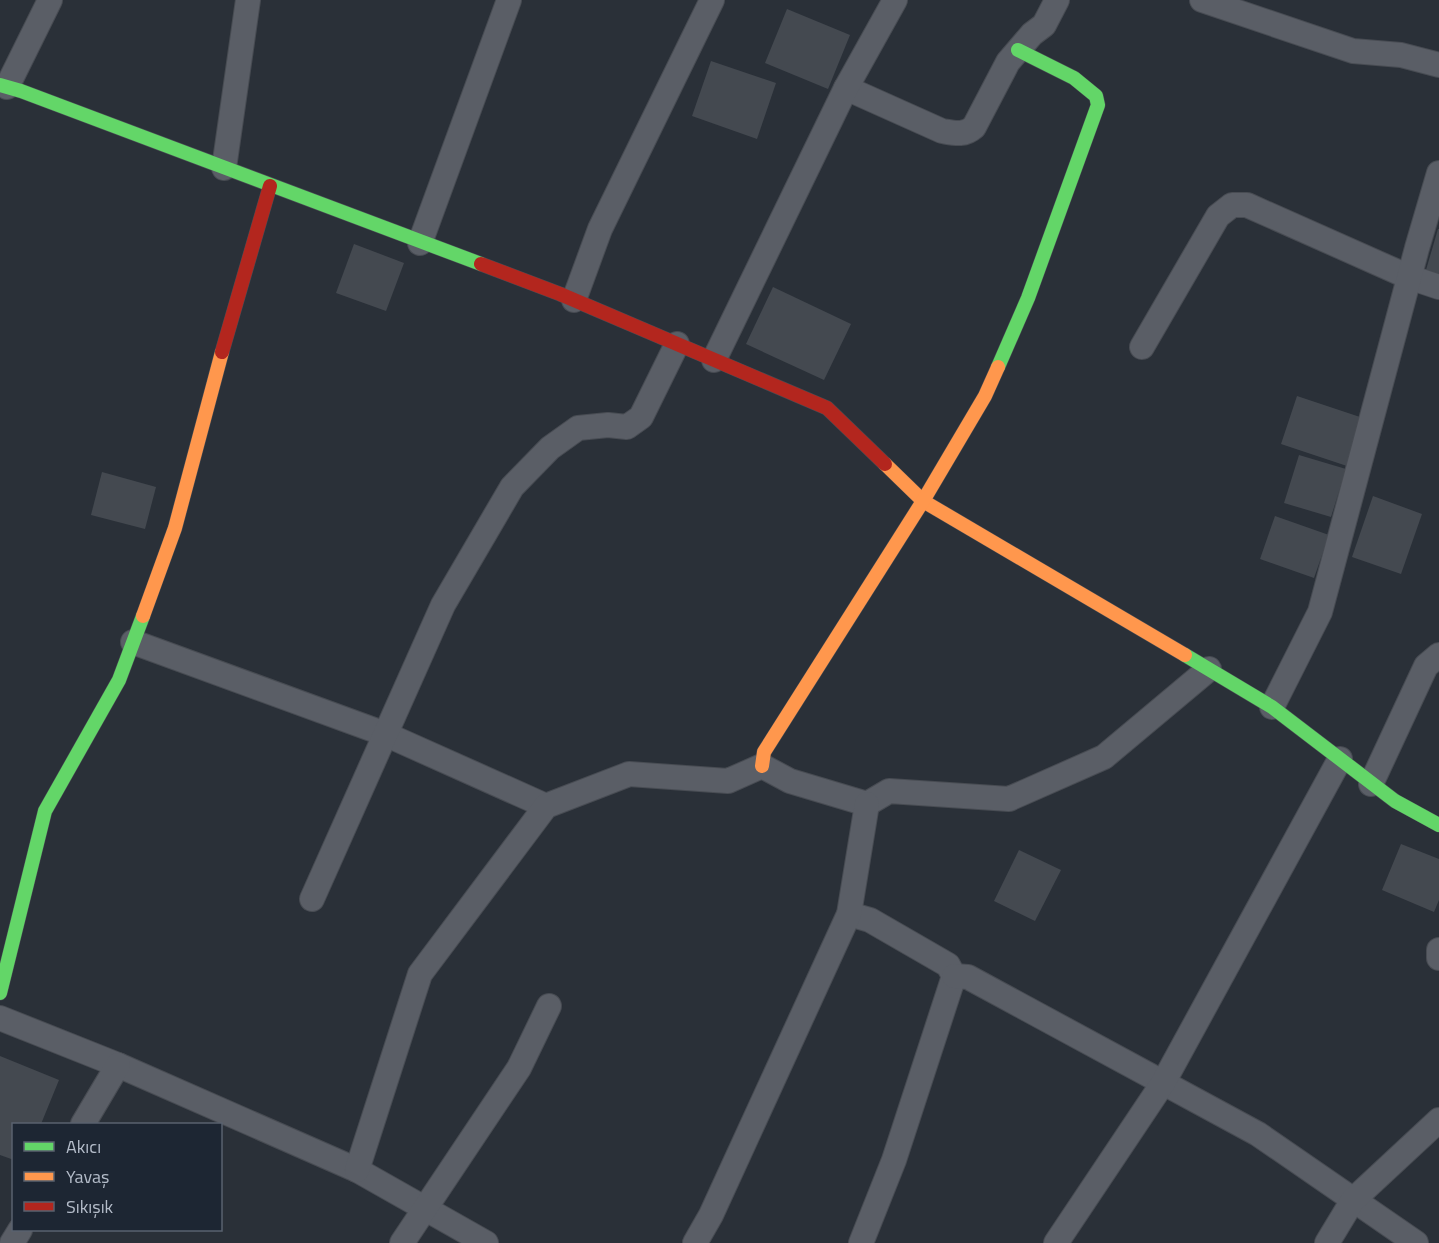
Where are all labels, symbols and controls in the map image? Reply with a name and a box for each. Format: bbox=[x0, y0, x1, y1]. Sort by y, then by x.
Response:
legend bbox=[12, 1123, 222, 1231]
text: Akıcı bbox=[66, 1133, 101, 1160]
text: Yavaş bbox=[66, 1163, 109, 1190]
text: Sıkışık bbox=[66, 1193, 114, 1220]

